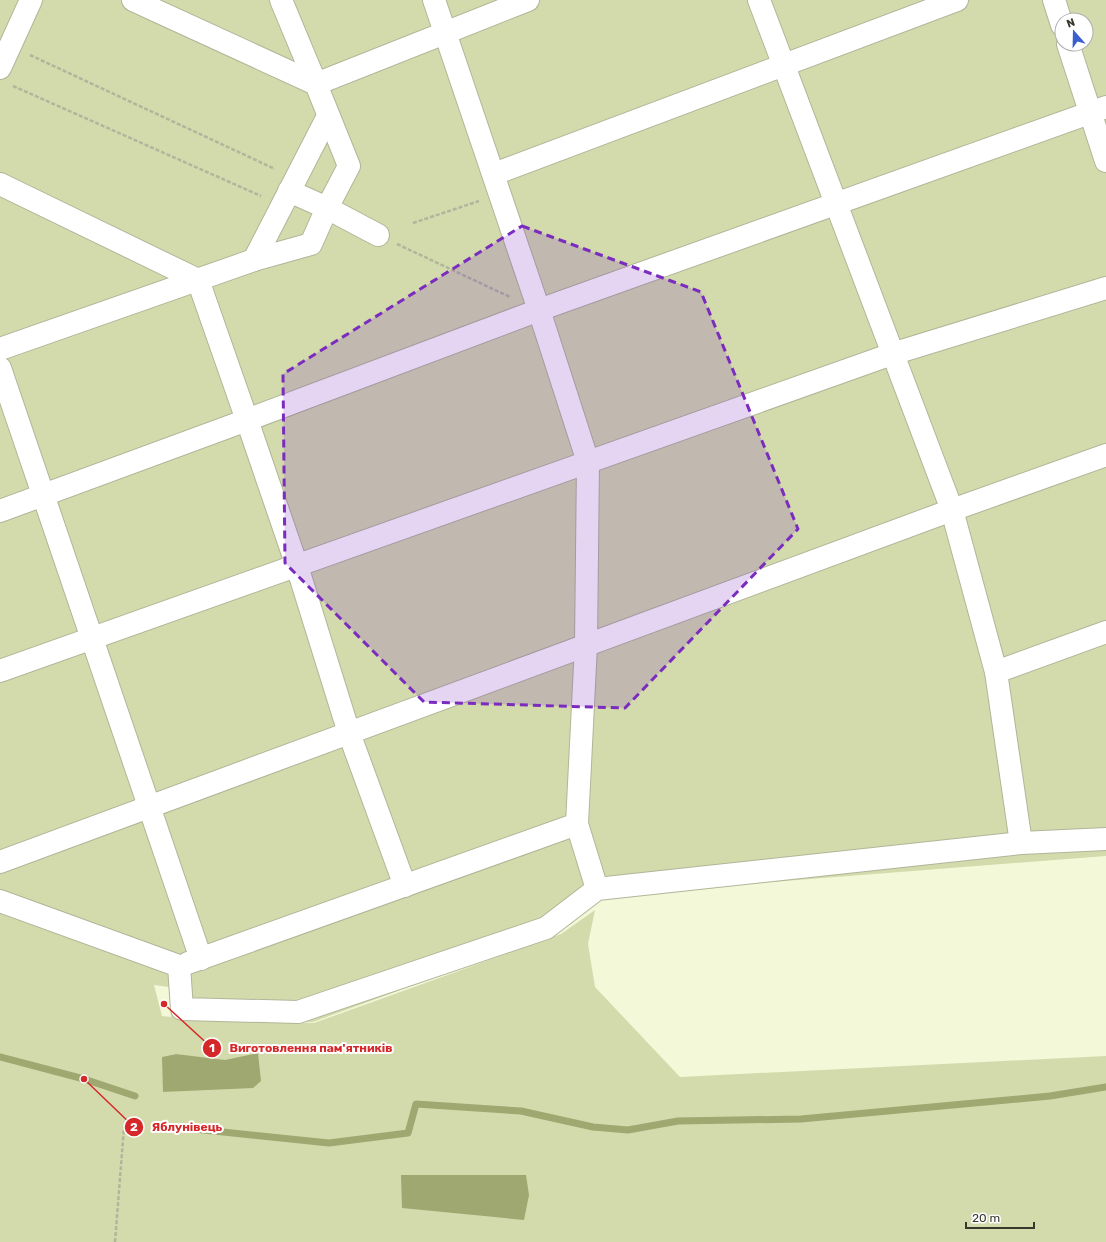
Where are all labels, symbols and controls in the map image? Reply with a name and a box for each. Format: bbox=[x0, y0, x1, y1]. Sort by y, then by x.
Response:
north arrow bbox=[1054, 12, 1094, 52]
text: N bbox=[1065, 16, 1077, 31]
callout: Виготовлення пам'ятників bbox=[202, 1036, 401, 1060]
text: 1 bbox=[209, 1041, 215, 1055]
text: Виготовлення пам'ятників bbox=[229, 1041, 393, 1055]
callout: Яблунівець bbox=[124, 1115, 231, 1139]
text: 2 bbox=[130, 1120, 138, 1134]
text: Яблунівець bbox=[152, 1120, 223, 1134]
scale bar bbox=[966, 1204, 1034, 1230]
text: 20 m bbox=[972, 1211, 1000, 1225]

